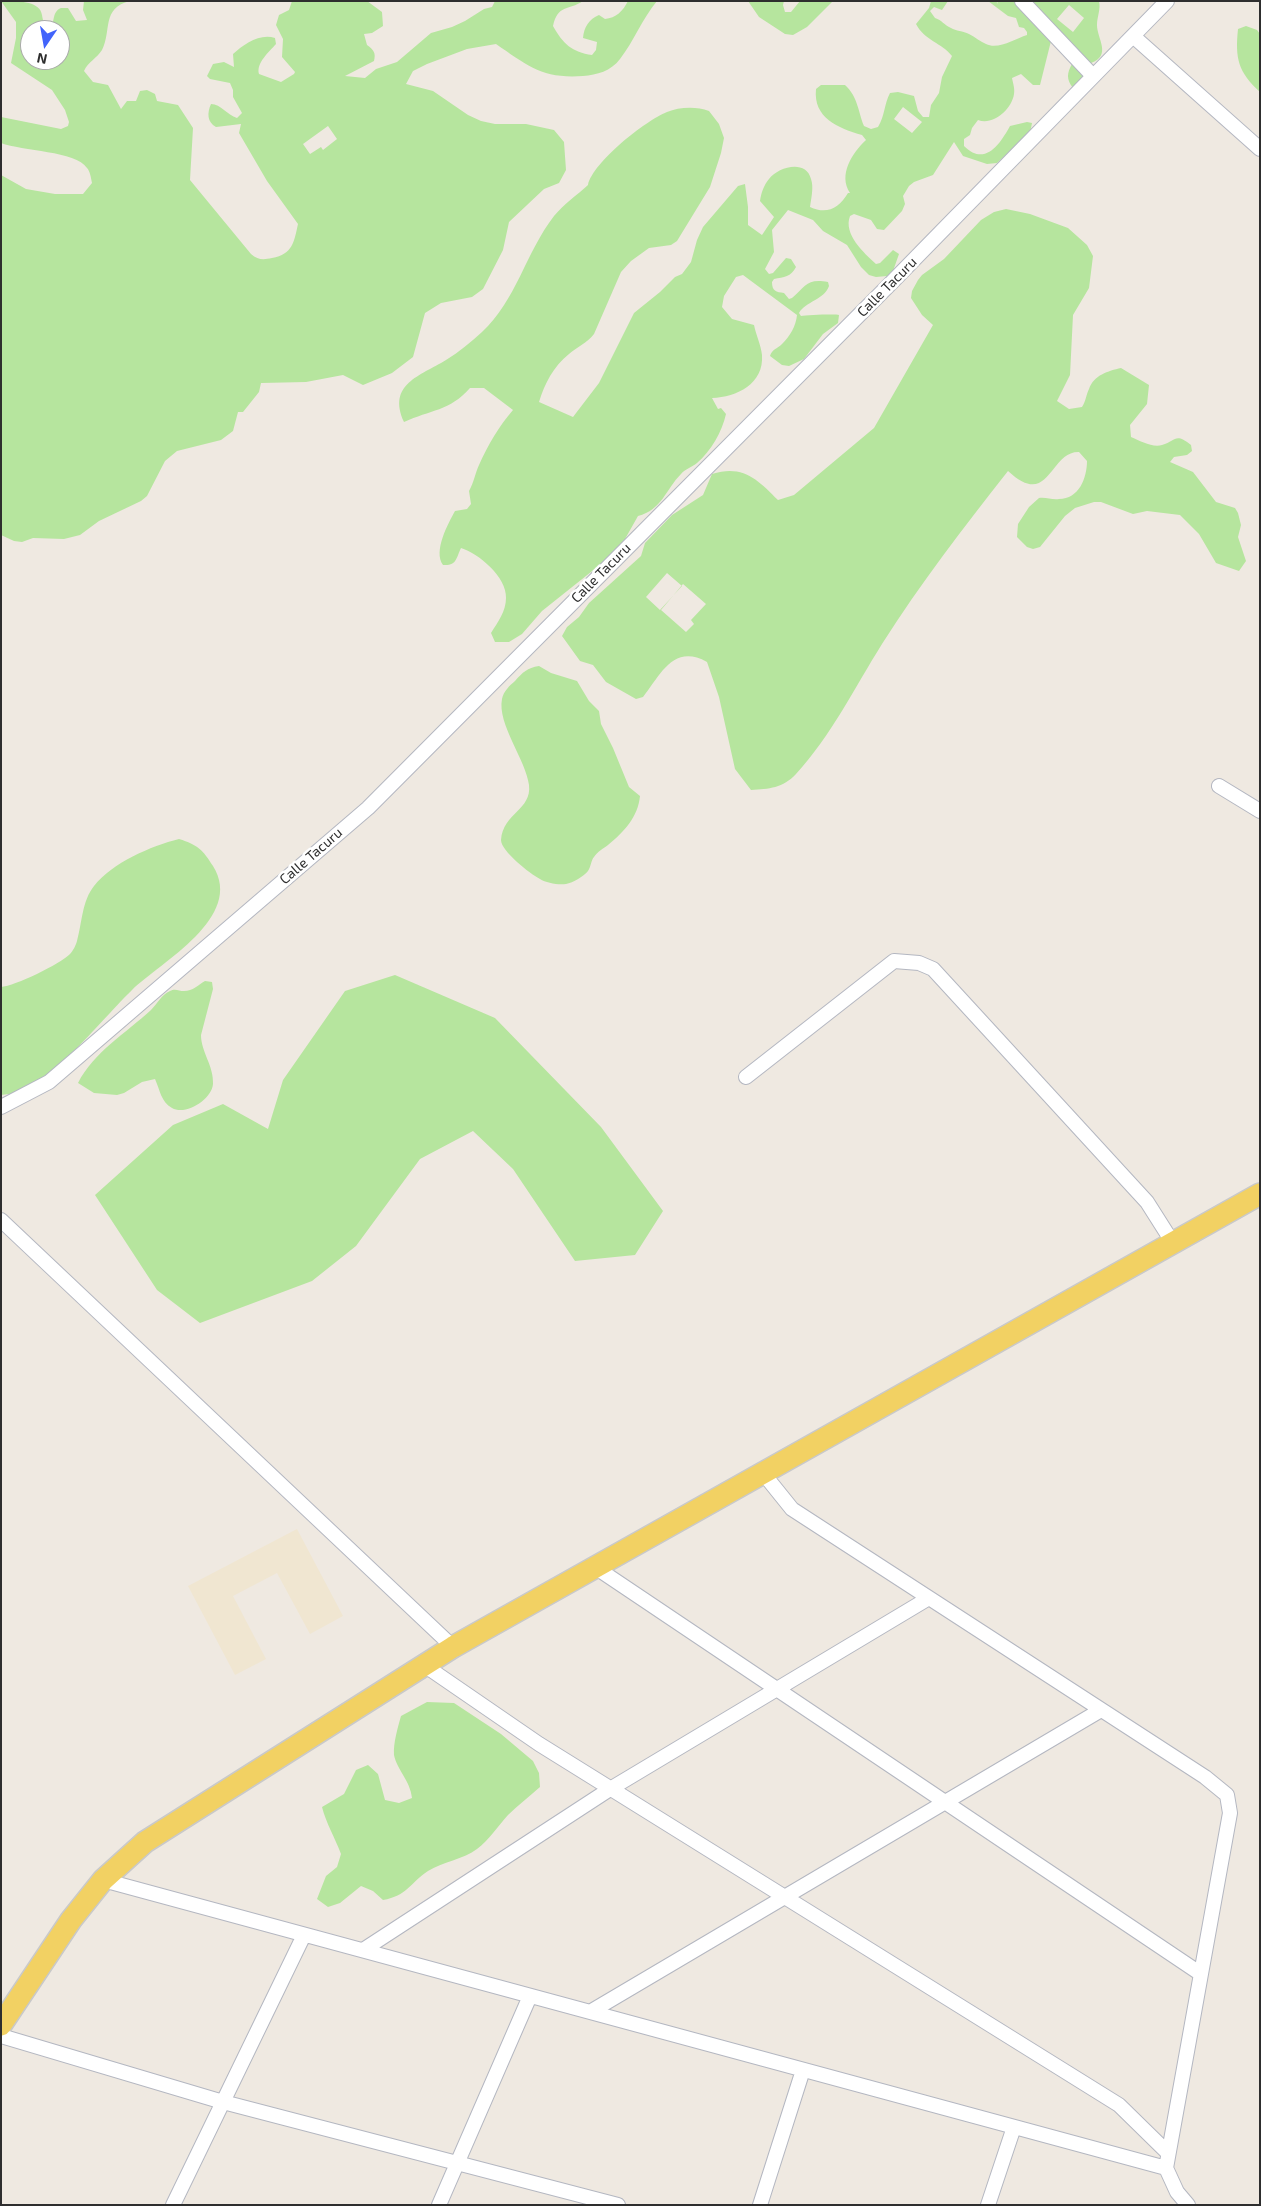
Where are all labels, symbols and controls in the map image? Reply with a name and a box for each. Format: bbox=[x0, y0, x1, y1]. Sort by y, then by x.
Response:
north arrow bbox=[20, 20, 70, 70]
text: N bbox=[35, 50, 49, 69]
street label: Calle Tacuru bbox=[854, 254, 920, 320]
street label: Calle Tacuru bbox=[568, 540, 634, 606]
street label: Calle Tacuru bbox=[276, 824, 346, 888]

